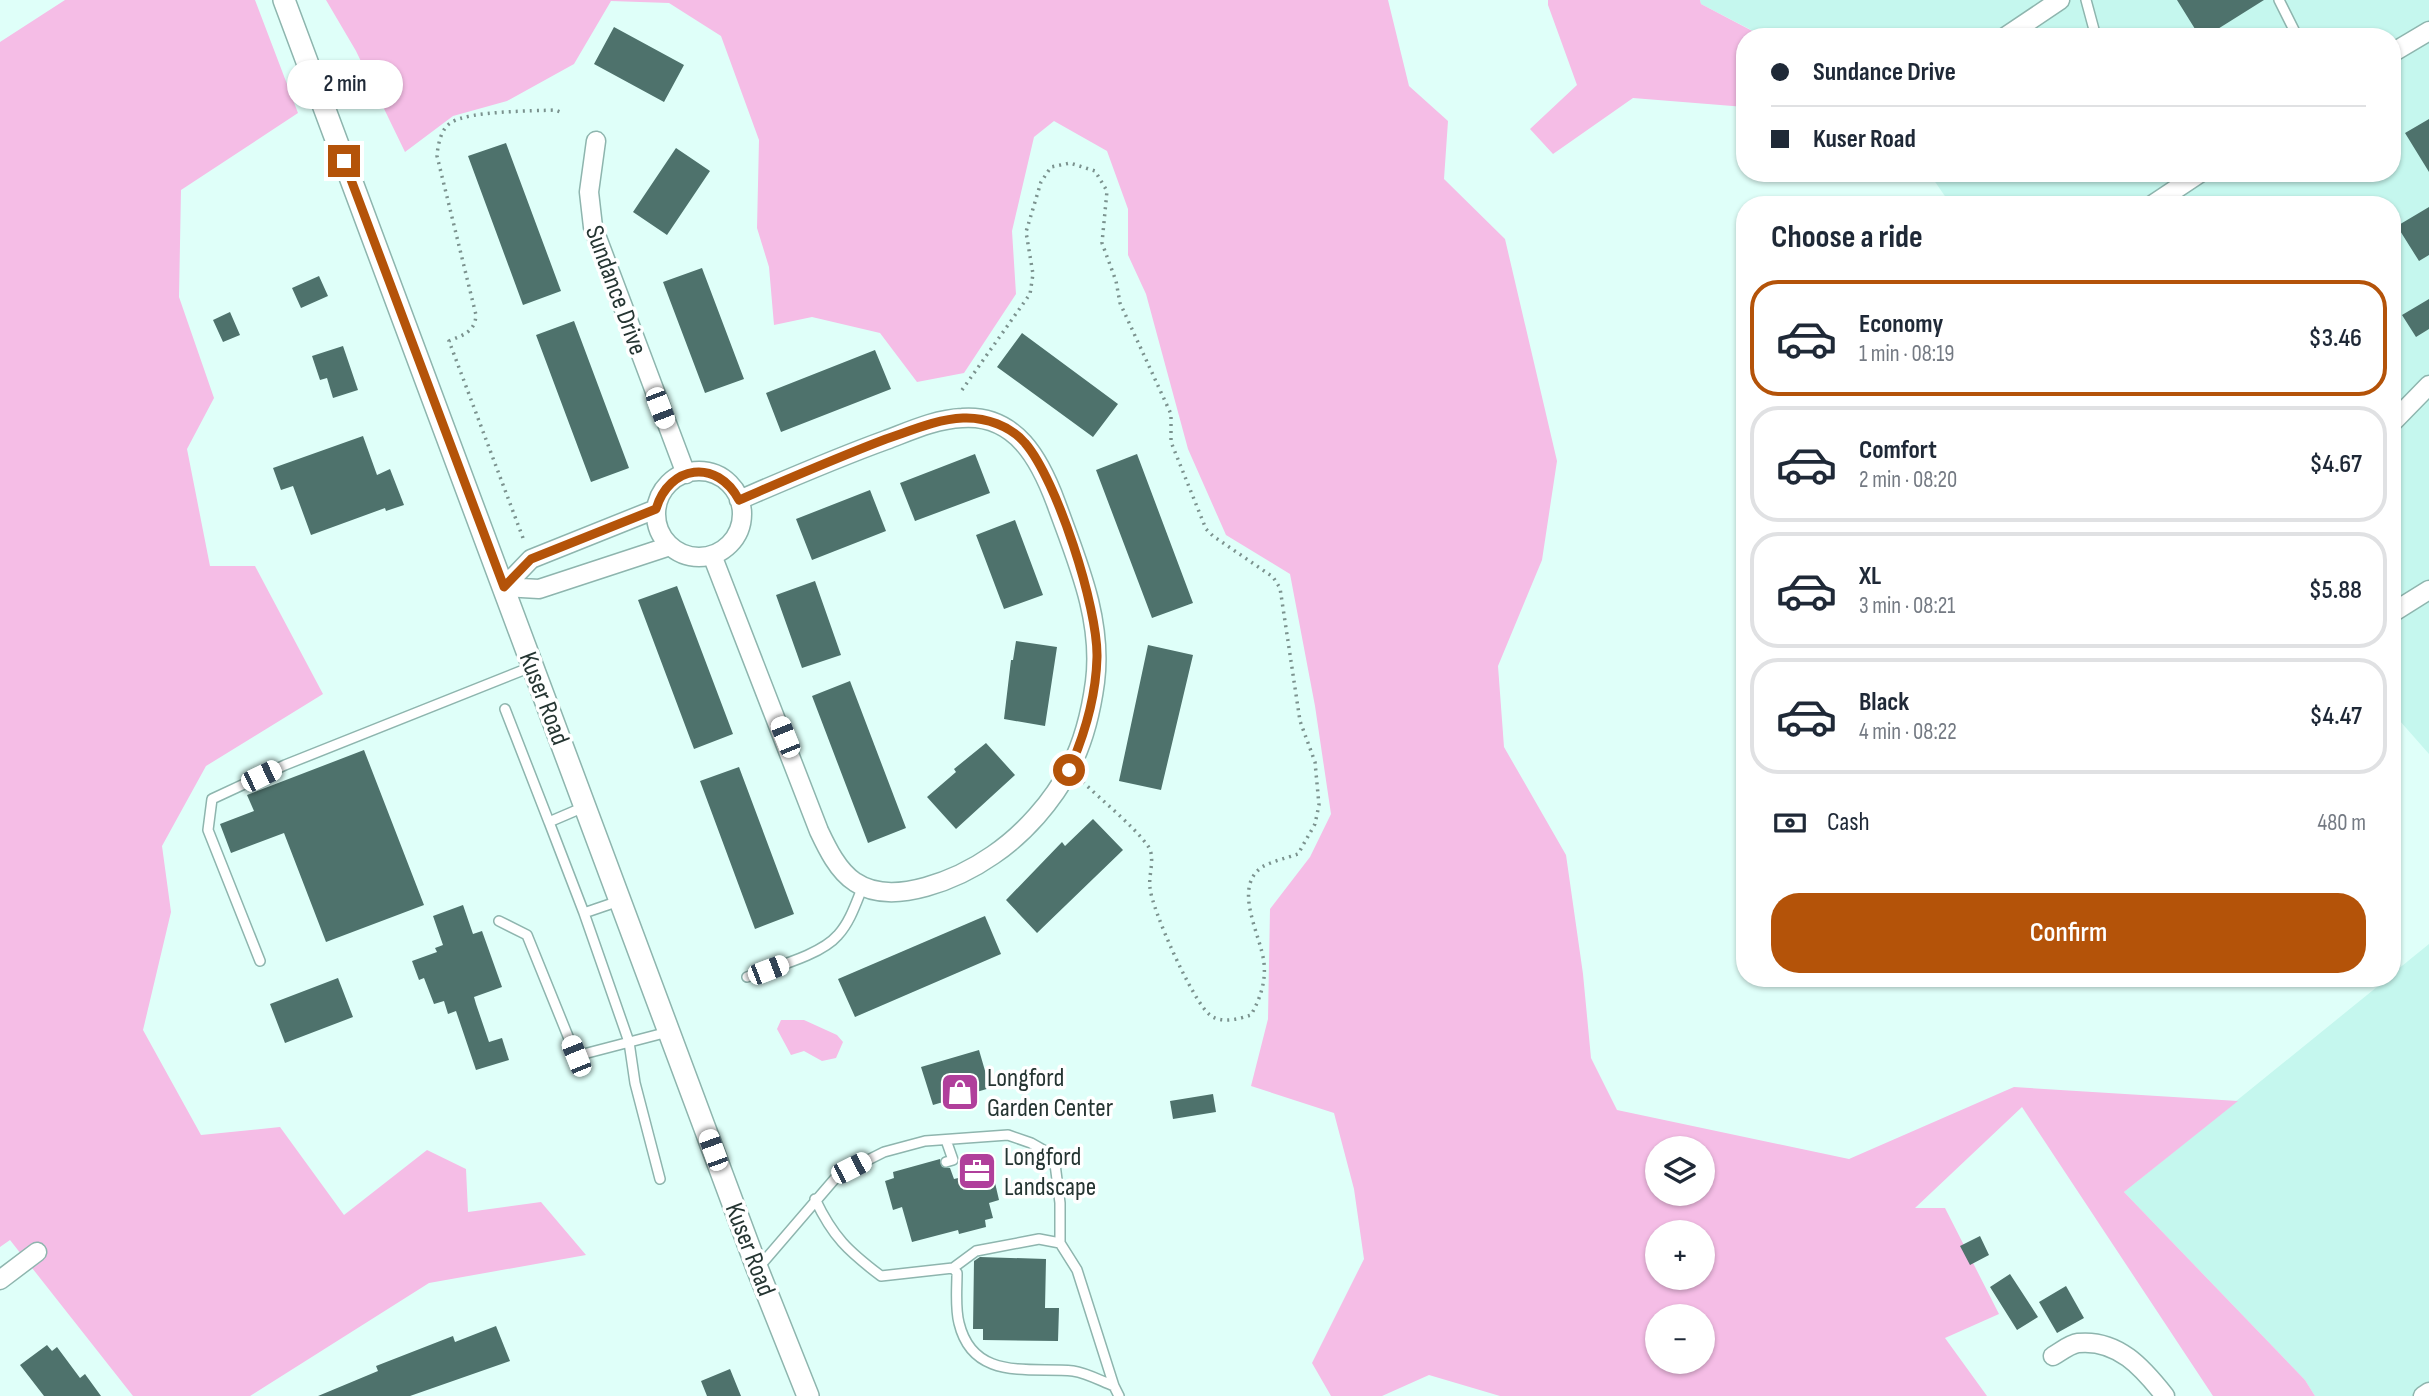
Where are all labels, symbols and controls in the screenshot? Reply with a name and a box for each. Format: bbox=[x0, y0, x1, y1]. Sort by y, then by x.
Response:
text: Sundance Drive bbox=[1813, 57, 1956, 88]
callout: 2 min bbox=[286, 60, 402, 108]
text: 2 min bbox=[323, 70, 367, 98]
text: Kuser Road bbox=[1813, 124, 1916, 155]
route end bbox=[328, 145, 360, 177]
text: Choose a ride bbox=[1771, 218, 1923, 257]
street label: Sundance Drive bbox=[578, 222, 653, 359]
icon: car bbox=[1775, 307, 1838, 370]
text: Economy bbox=[1859, 309, 1943, 340]
text: $3.46 bbox=[2308, 323, 2362, 354]
text: 1 min · 08:19 bbox=[1859, 340, 1954, 368]
car bbox=[643, 385, 678, 431]
icon: car bbox=[1775, 433, 1838, 496]
text: Comfort bbox=[1859, 435, 1937, 466]
text: $4.67 bbox=[2309, 449, 2362, 480]
text: 2 min · 08:20 bbox=[1859, 466, 1957, 494]
icon: car bbox=[1775, 559, 1838, 622]
text: XL bbox=[1859, 561, 1881, 592]
text: $5.88 bbox=[2309, 575, 2362, 606]
text: 3 min · 08:21 bbox=[1859, 592, 1955, 620]
street label: Kuser Road bbox=[512, 648, 575, 749]
icon: car bbox=[1775, 685, 1838, 748]
text: Black bbox=[1859, 687, 1909, 718]
text: $4.47 bbox=[2309, 701, 2362, 732]
car bbox=[768, 714, 803, 760]
text: 4 min · 08:22 bbox=[1859, 718, 1957, 746]
route start bbox=[1053, 754, 1085, 786]
car bbox=[238, 757, 285, 795]
icon: cash bbox=[1771, 804, 1809, 842]
text: Cash bbox=[1827, 807, 1870, 838]
text: 480 m bbox=[2318, 809, 2366, 837]
button: Confirm bbox=[1771, 893, 2366, 973]
car bbox=[745, 953, 792, 987]
car bbox=[559, 1033, 594, 1079]
place label: Longford Garden Center bbox=[987, 1063, 1114, 1124]
shop icon: Longford Garden Center bbox=[939, 1071, 981, 1113]
car bbox=[696, 1127, 731, 1173]
map controls bbox=[1645, 1136, 1715, 1374]
button: layers bbox=[1645, 1136, 1715, 1206]
place label: Longford Landscape bbox=[1004, 1142, 1096, 1203]
car bbox=[828, 1149, 875, 1187]
office icon: Longford Landscape bbox=[956, 1150, 998, 1192]
street label: Kuser Road bbox=[718, 1199, 781, 1300]
button: + bbox=[1645, 1220, 1715, 1290]
button: − bbox=[1645, 1304, 1715, 1374]

